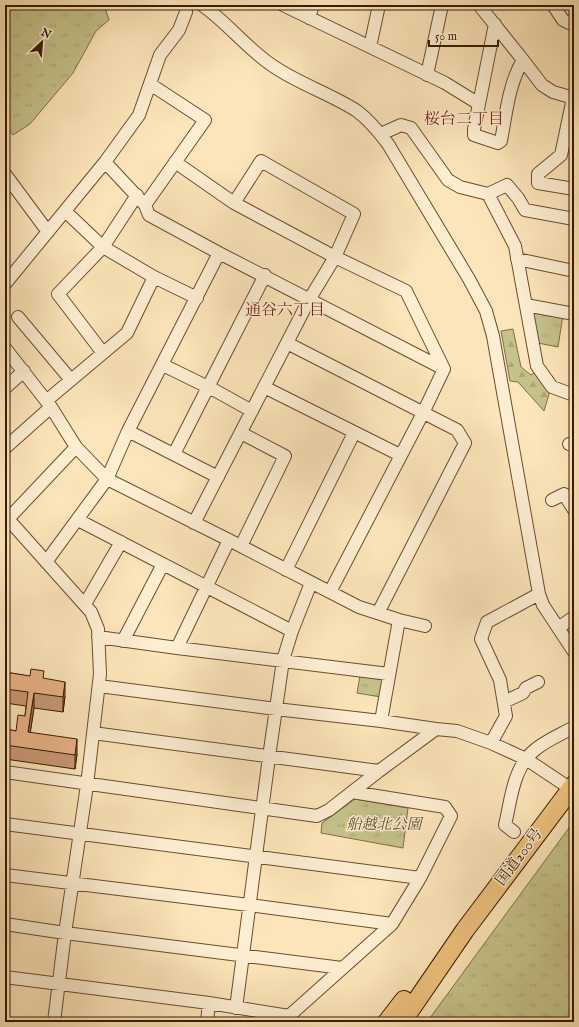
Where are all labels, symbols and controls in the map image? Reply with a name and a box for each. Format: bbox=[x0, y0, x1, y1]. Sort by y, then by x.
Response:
north arrow bbox=[22, 22, 62, 62]
scale bar bbox=[429, 22, 498, 48]
text: N bbox=[38, 25, 54, 42]
text: 50 m bbox=[435, 29, 457, 44]
district label: 桜台二丁目 bbox=[424, 110, 504, 130]
district label: 通谷六丁目 bbox=[245, 301, 325, 321]
park label: 船越北公園 bbox=[346, 815, 424, 834]
street label: 国道200号 bbox=[491, 825, 547, 889]

